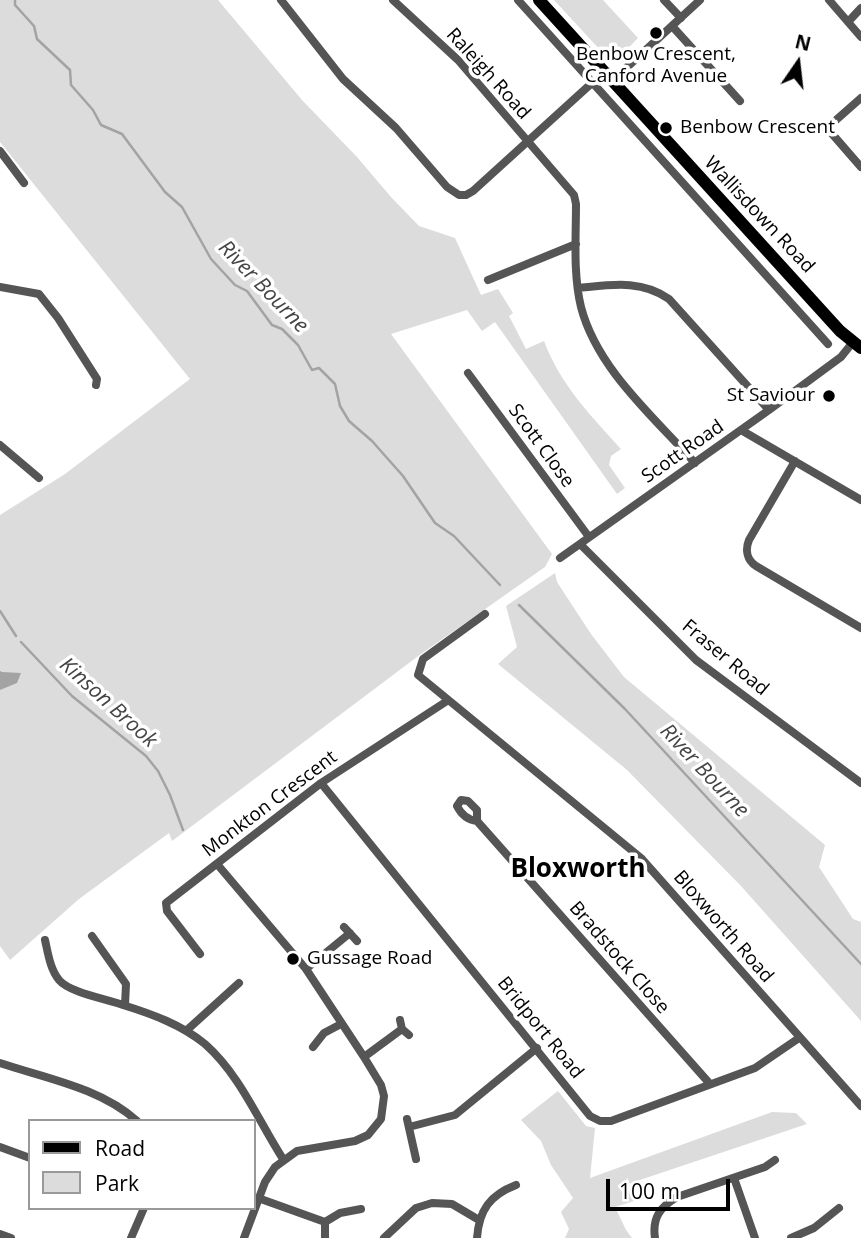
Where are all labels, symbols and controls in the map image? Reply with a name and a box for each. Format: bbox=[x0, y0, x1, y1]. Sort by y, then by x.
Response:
street label: Raleigh Road bbox=[441, 24, 535, 124]
marker: Benbow Crescent, Canford Avenue bbox=[648, 25, 664, 41]
north arrow bbox=[763, 28, 833, 98]
text: N bbox=[792, 28, 814, 57]
place label: Benbow Crescent, Canford Avenue bbox=[576, 44, 736, 88]
place label: Benbow Crescent bbox=[680, 117, 835, 139]
marker: Benbow Crescent bbox=[658, 120, 674, 136]
street label: Wallisdown Road bbox=[699, 152, 819, 278]
water label: River Bourne bbox=[213, 236, 313, 338]
place label: St Saviour bbox=[727, 385, 815, 407]
marker: St Saviour bbox=[821, 388, 837, 404]
street label: Scott Close bbox=[503, 400, 579, 492]
street label: Scott Road bbox=[638, 415, 728, 489]
street label: Fraser Road bbox=[677, 615, 773, 701]
water label: Kinson Brook bbox=[54, 653, 162, 753]
water label: River Bourne bbox=[654, 719, 754, 823]
street label: Monkton Crescent bbox=[198, 746, 342, 862]
district label: Bloxworth bbox=[510, 854, 646, 886]
street label: Bloxworth Road bbox=[668, 866, 778, 988]
street label: Bradstock Close bbox=[564, 897, 674, 1019]
place label: Gussage Road bbox=[307, 948, 432, 970]
marker: Gussage Road bbox=[285, 951, 301, 967]
street label: Bridport Road bbox=[492, 973, 588, 1083]
legend bbox=[28, 1119, 256, 1210]
text: Road bbox=[95, 1134, 145, 1162]
scale bar bbox=[609, 1164, 733, 1208]
text: Park bbox=[95, 1169, 139, 1197]
text: 100 m bbox=[619, 1177, 680, 1205]

